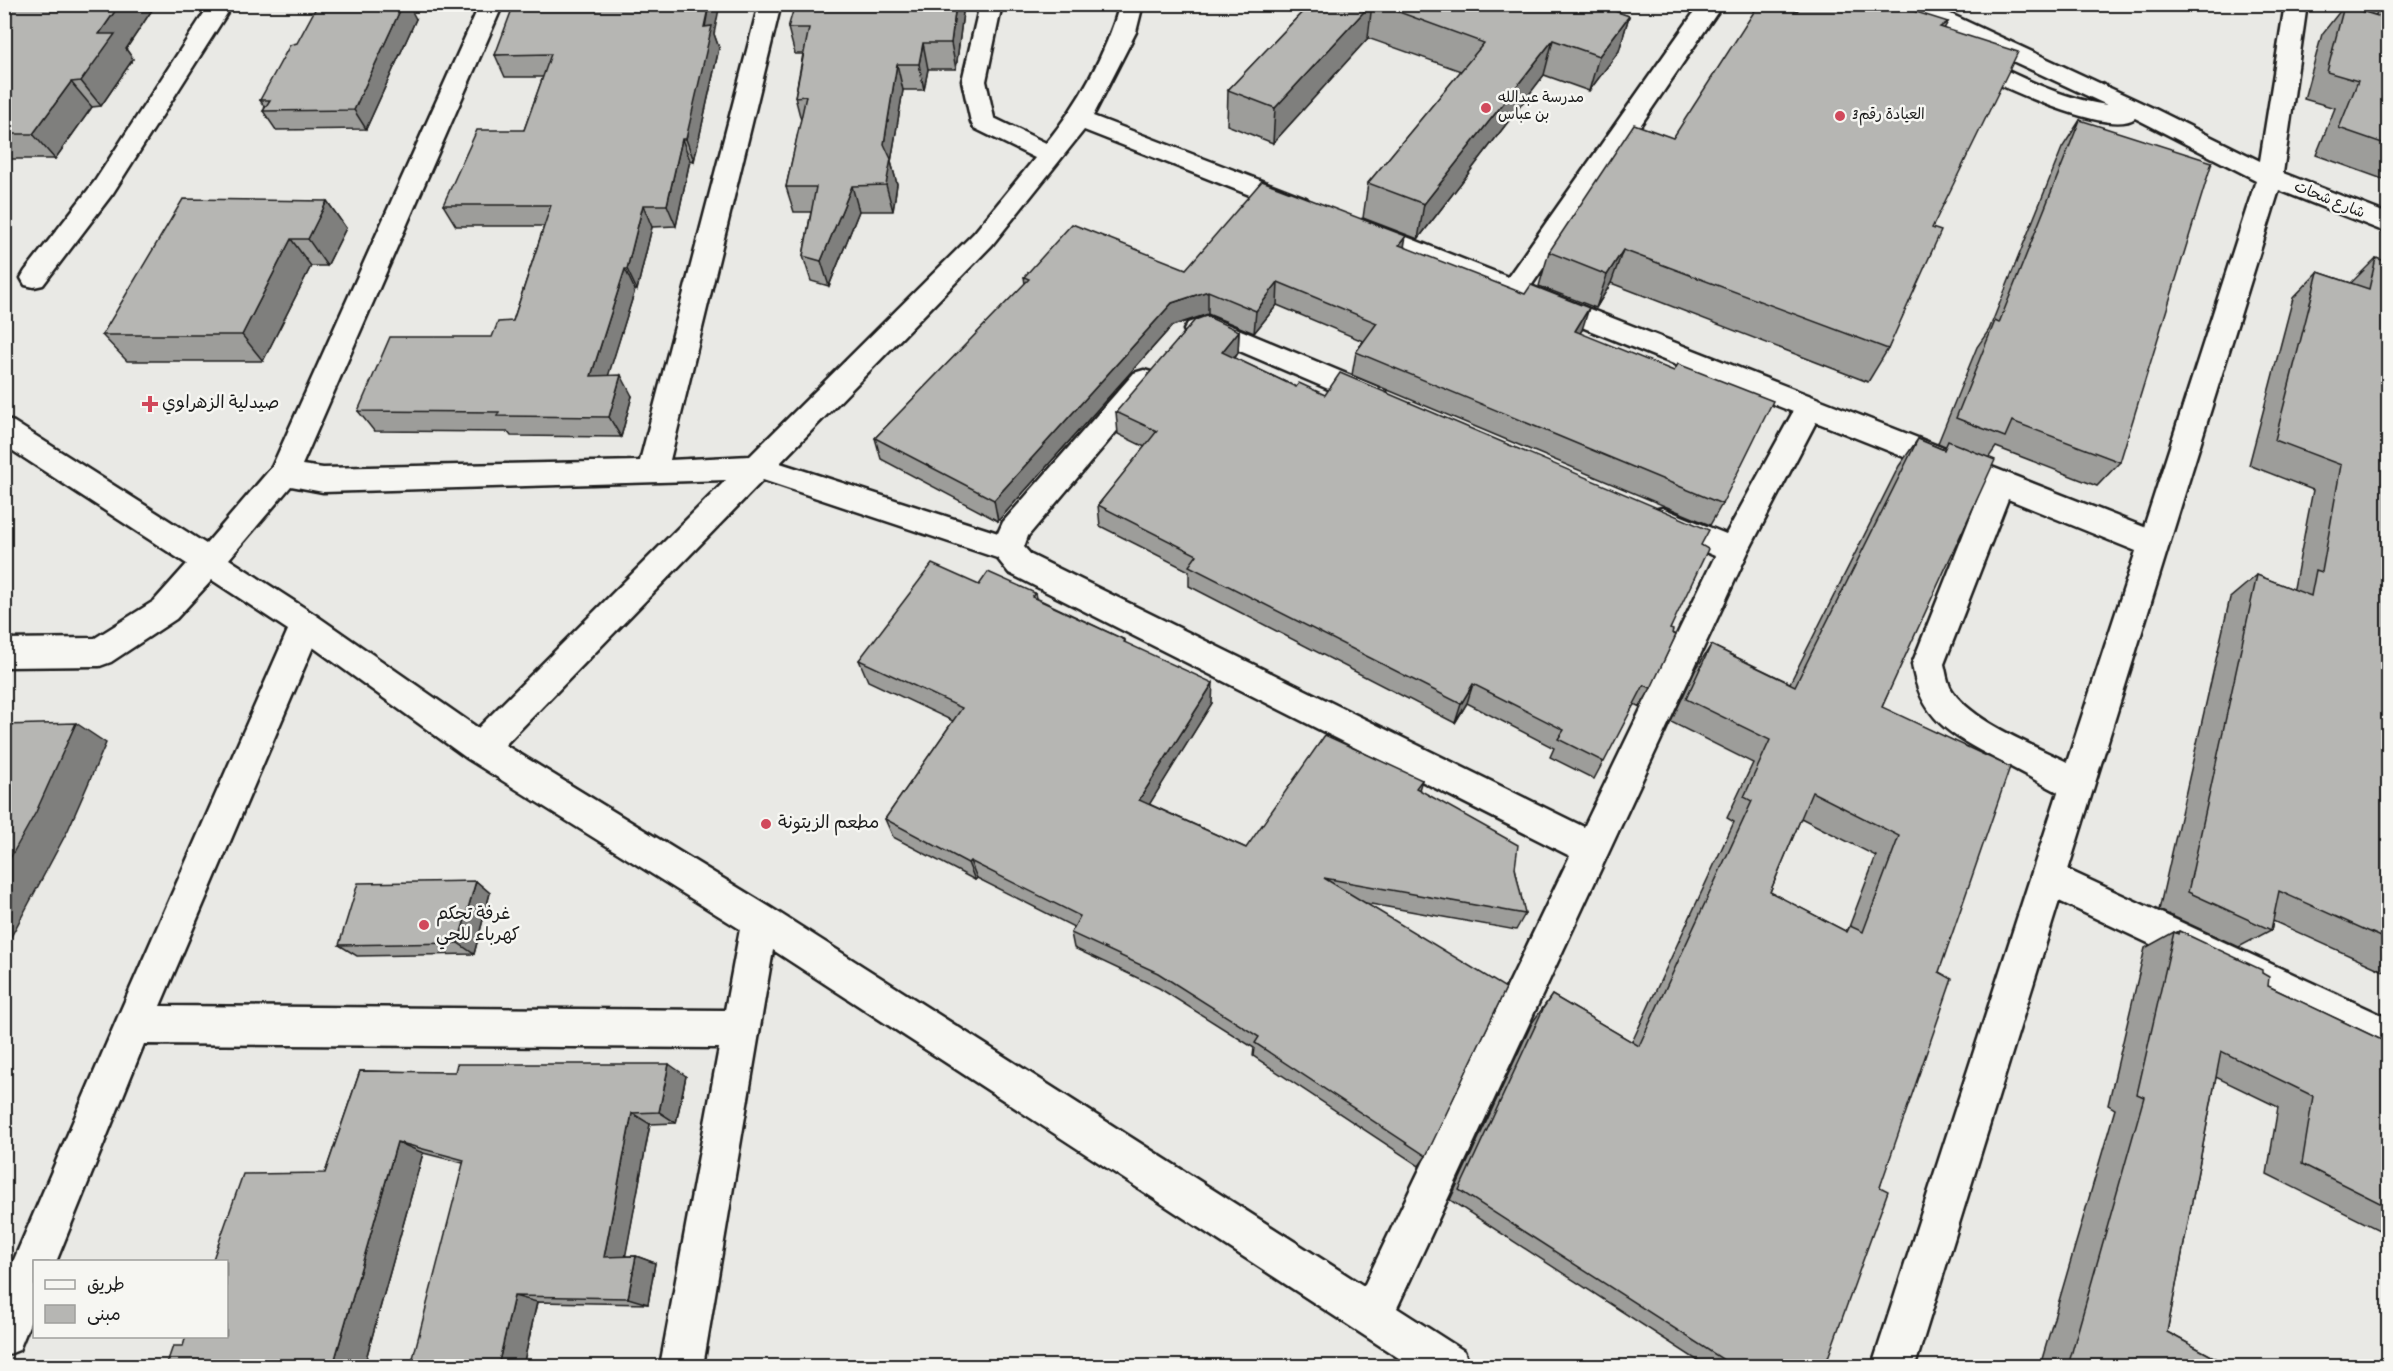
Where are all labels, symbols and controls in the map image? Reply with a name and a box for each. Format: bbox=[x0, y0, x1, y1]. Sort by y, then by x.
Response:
place label: مدرسة عبدالله بن عباس bbox=[1498, 88, 1584, 127]
marker: مدرسة عبدالله بن عباس bbox=[1479, 101, 1493, 115]
place label: 3العيادة رقم bbox=[1852, 105, 1925, 127]
marker: 3العيادة رقم bbox=[1833, 109, 1847, 123]
street label: شارع شحات bbox=[2290, 177, 2368, 225]
place label: صيدلية الزهراوي bbox=[162, 392, 279, 417]
marker: صيدلية الزهراوي bbox=[143, 397, 157, 411]
place label: مطعم الزيتونة bbox=[778, 812, 879, 837]
marker: مطعم الزيتونة bbox=[759, 817, 773, 831]
place label: غرفة تحكم كهرباء للحي bbox=[436, 903, 520, 950]
marker: غرفة تحكم كهرباء للحي bbox=[417, 918, 431, 932]
legend bbox=[33, 1260, 228, 1338]
text: طريق bbox=[87, 1274, 125, 1299]
text: مبنى bbox=[87, 1304, 121, 1329]

